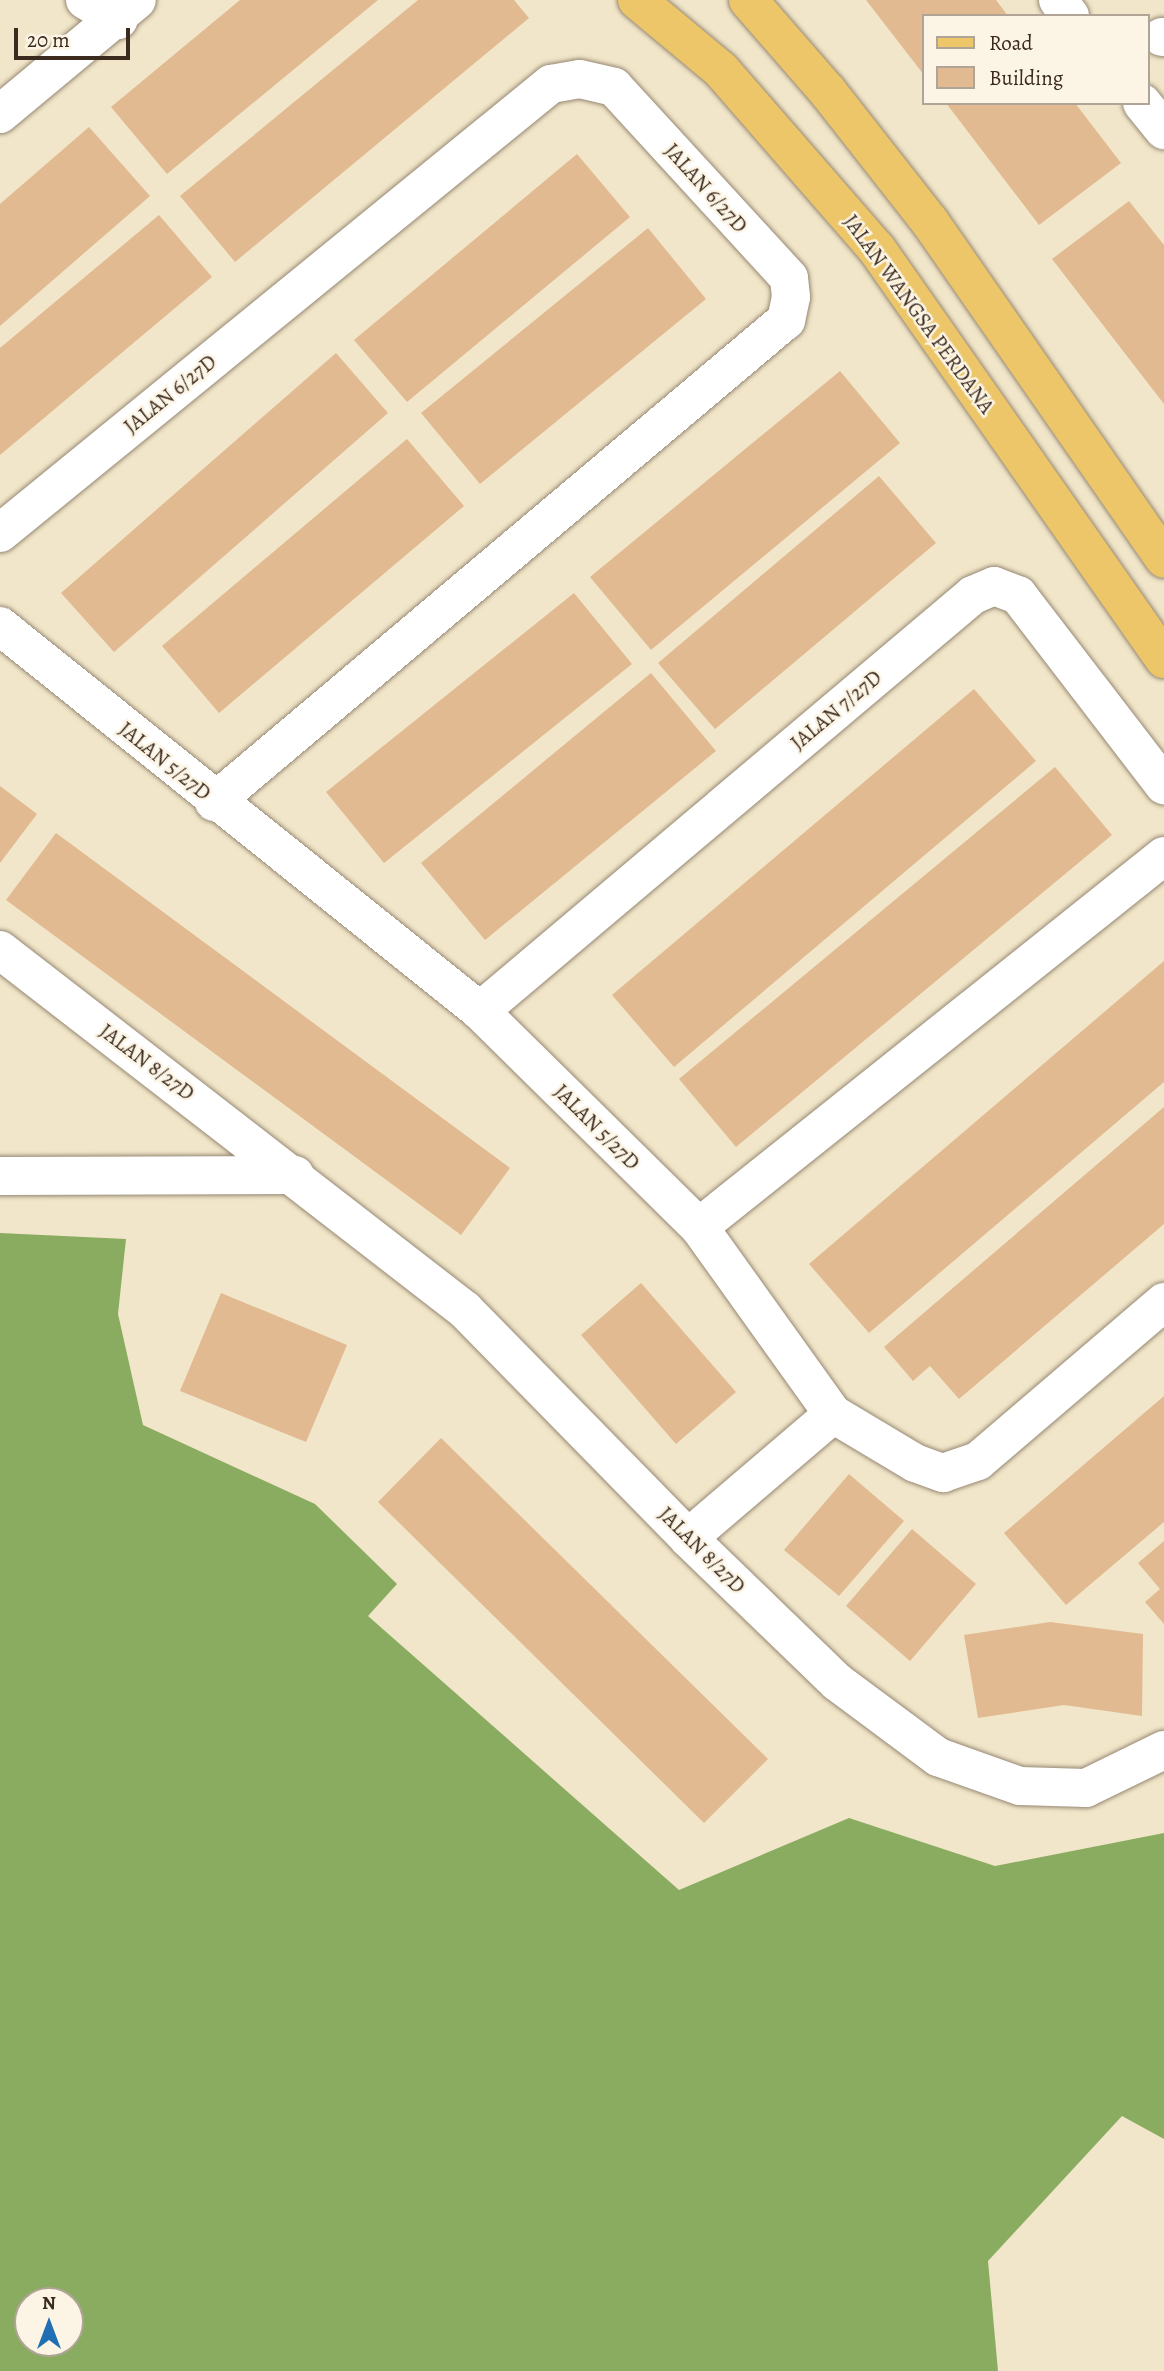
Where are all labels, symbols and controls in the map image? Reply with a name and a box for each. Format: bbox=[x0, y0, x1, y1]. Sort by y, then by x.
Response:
scale bar bbox=[18, 14, 133, 58]
legend bbox=[922, 14, 1150, 105]
text: 20 m bbox=[27, 26, 70, 54]
text: Road bbox=[989, 29, 1033, 57]
text: Building bbox=[989, 64, 1063, 92]
street label: JALAN 6/27D bbox=[659, 138, 753, 238]
street label: JALAN WANGSA PERDANA bbox=[838, 210, 1000, 418]
street label: JALAN 6/27D bbox=[119, 349, 221, 439]
street label: JALAN 7/27D bbox=[785, 665, 887, 755]
street label: JALAN 5/27D bbox=[114, 716, 216, 806]
street label: JALAN 8/27D bbox=[95, 1018, 199, 1106]
street label: JALAN 5/27D bbox=[549, 1079, 645, 1175]
street label: JALAN 8/27D bbox=[653, 1501, 751, 1599]
north arrow bbox=[14, 2287, 84, 2357]
text: N bbox=[42, 2290, 56, 2316]

